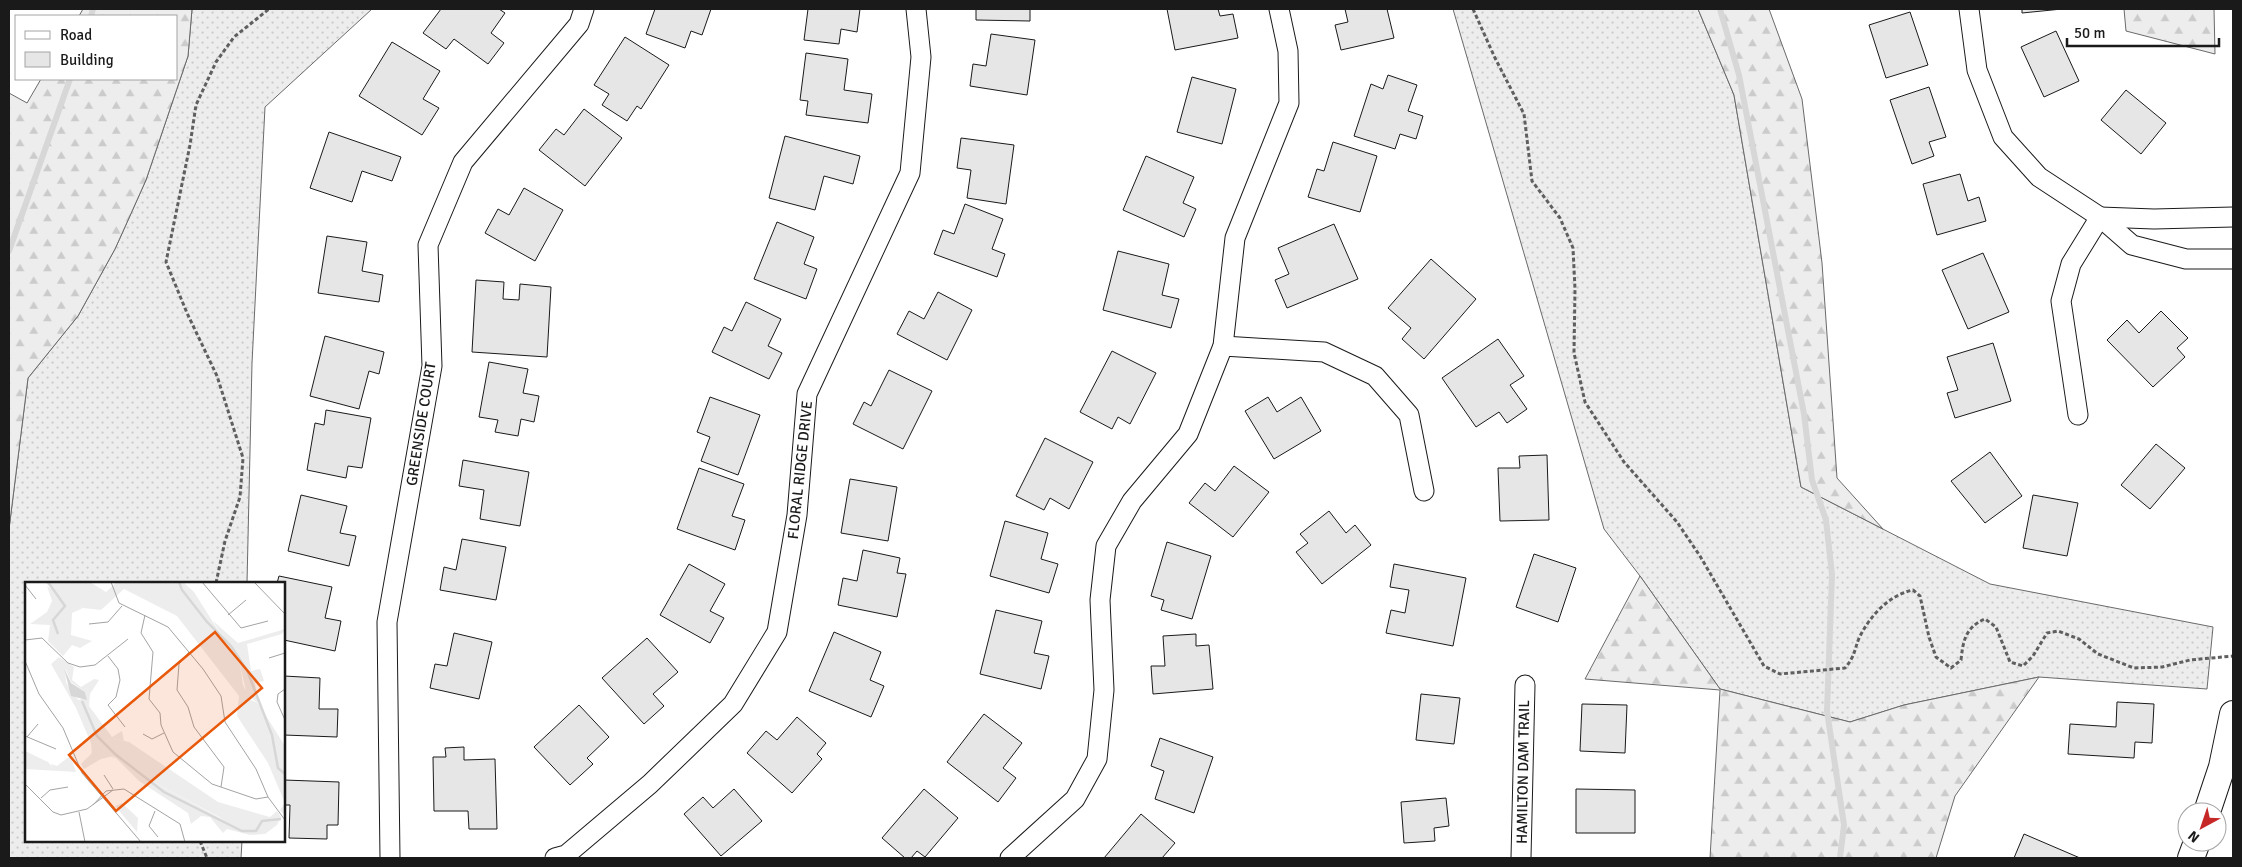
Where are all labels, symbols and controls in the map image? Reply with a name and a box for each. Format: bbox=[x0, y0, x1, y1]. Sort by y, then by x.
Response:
legend bbox=[15, 15, 178, 80]
scale bar bbox=[2067, 15, 2220, 47]
text: 50 m bbox=[2074, 24, 2105, 42]
text: Road bbox=[60, 26, 92, 44]
text: Building bbox=[60, 51, 114, 69]
street label: GREENSIDE COURT bbox=[402, 360, 440, 487]
street label: FLORAL RIDGE DRIVE bbox=[784, 400, 816, 540]
inset map bbox=[25, 582, 285, 842]
street label: HAMILTON DAM TRAIL bbox=[1513, 700, 1533, 844]
north arrow bbox=[2177, 802, 2227, 852]
text: N bbox=[2185, 827, 2203, 846]

